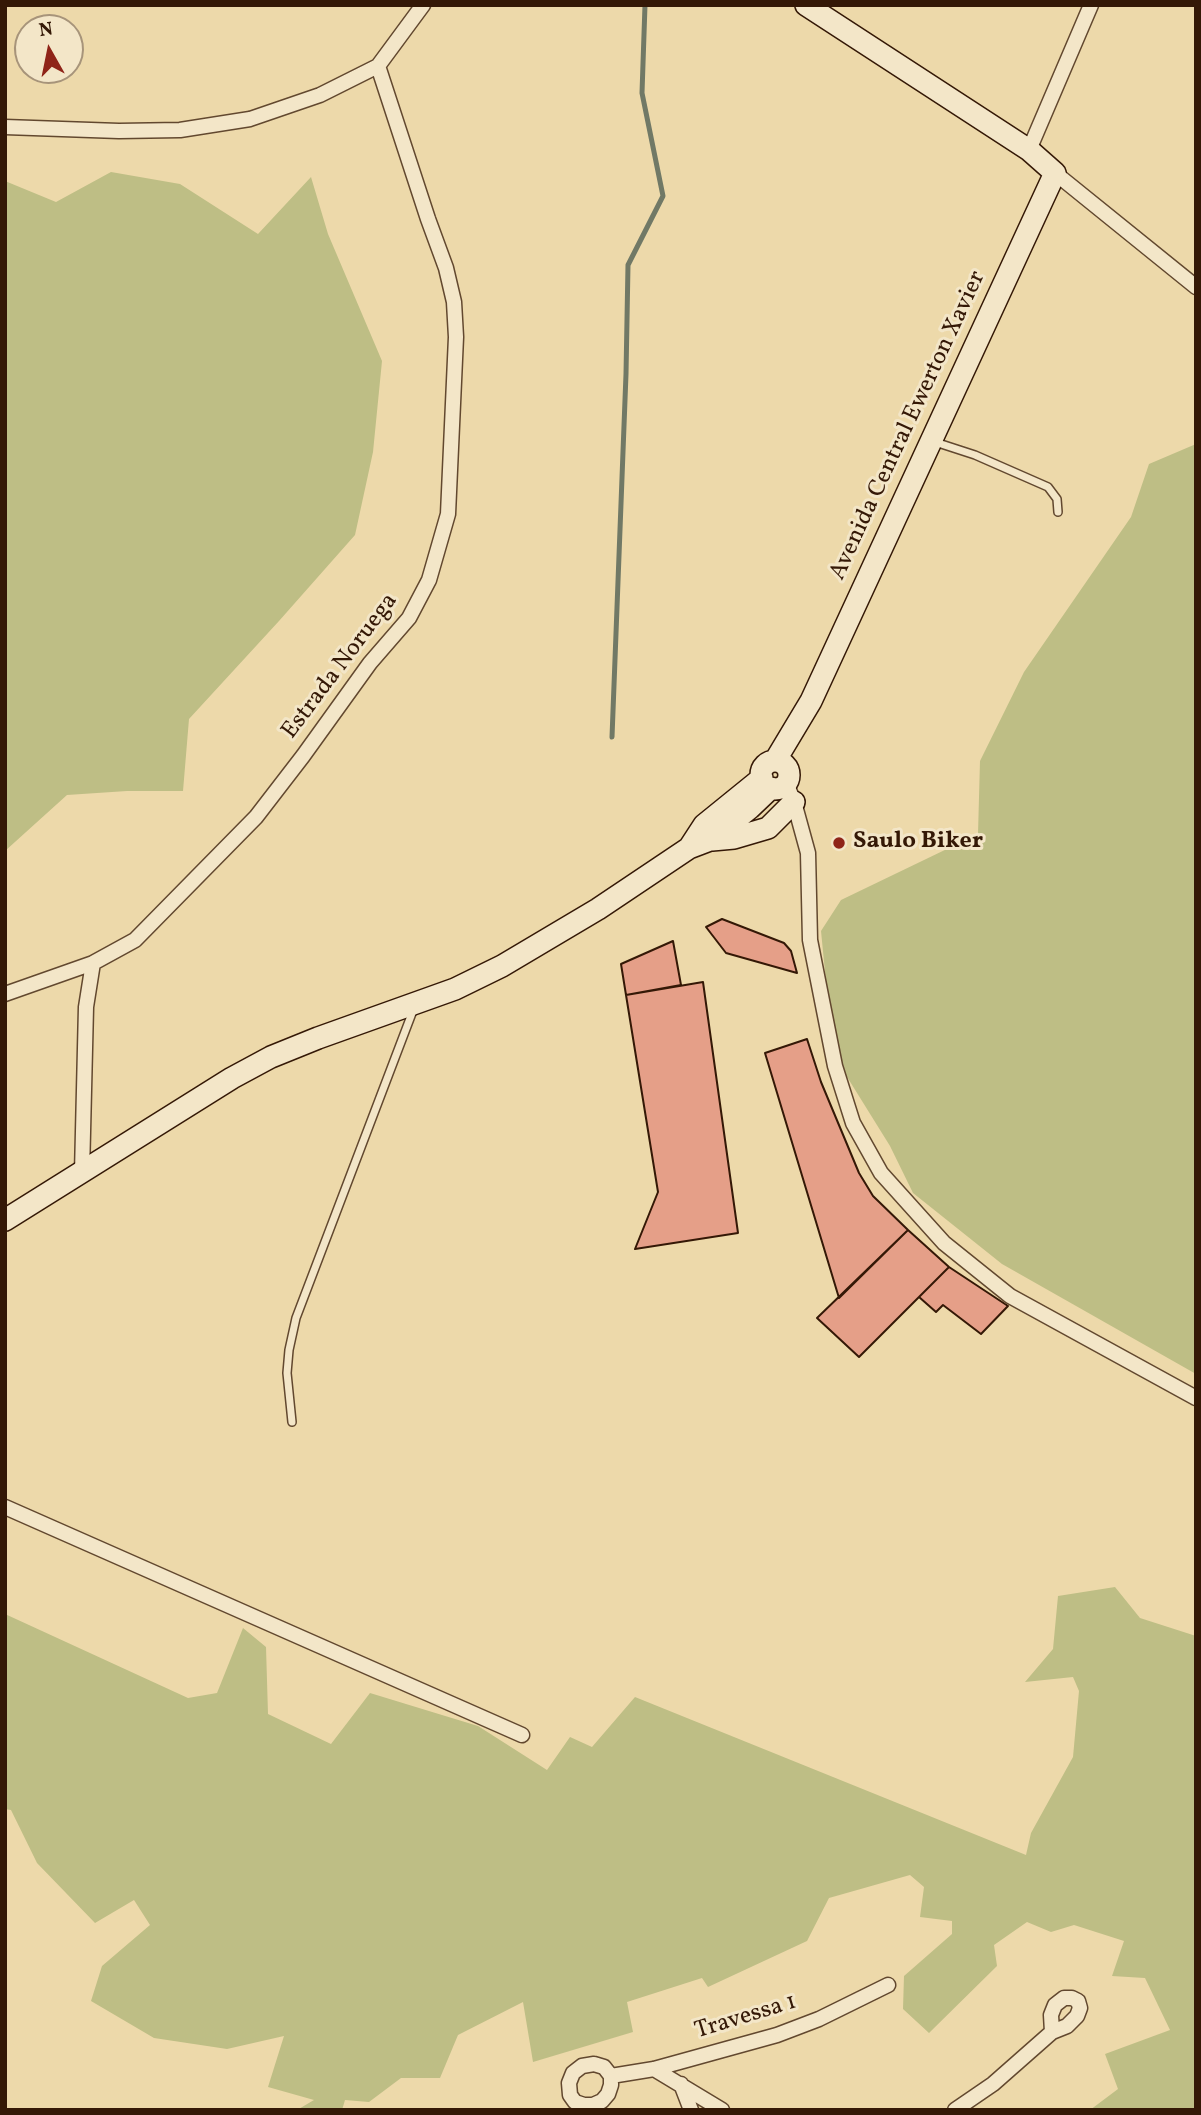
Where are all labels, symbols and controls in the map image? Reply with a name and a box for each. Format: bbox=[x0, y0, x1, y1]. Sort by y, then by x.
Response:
north arrow bbox=[14, 14, 84, 84]
text: N bbox=[37, 16, 55, 44]
street label: Avenida Central Ewerton Xavier bbox=[825, 267, 993, 585]
street label: Estrada Noruega bbox=[277, 588, 405, 746]
place label: Saulo Biker bbox=[853, 829, 983, 857]
marker: Saulo Biker bbox=[831, 835, 847, 851]
street label: Travessa 1 bbox=[692, 1989, 800, 2047]

